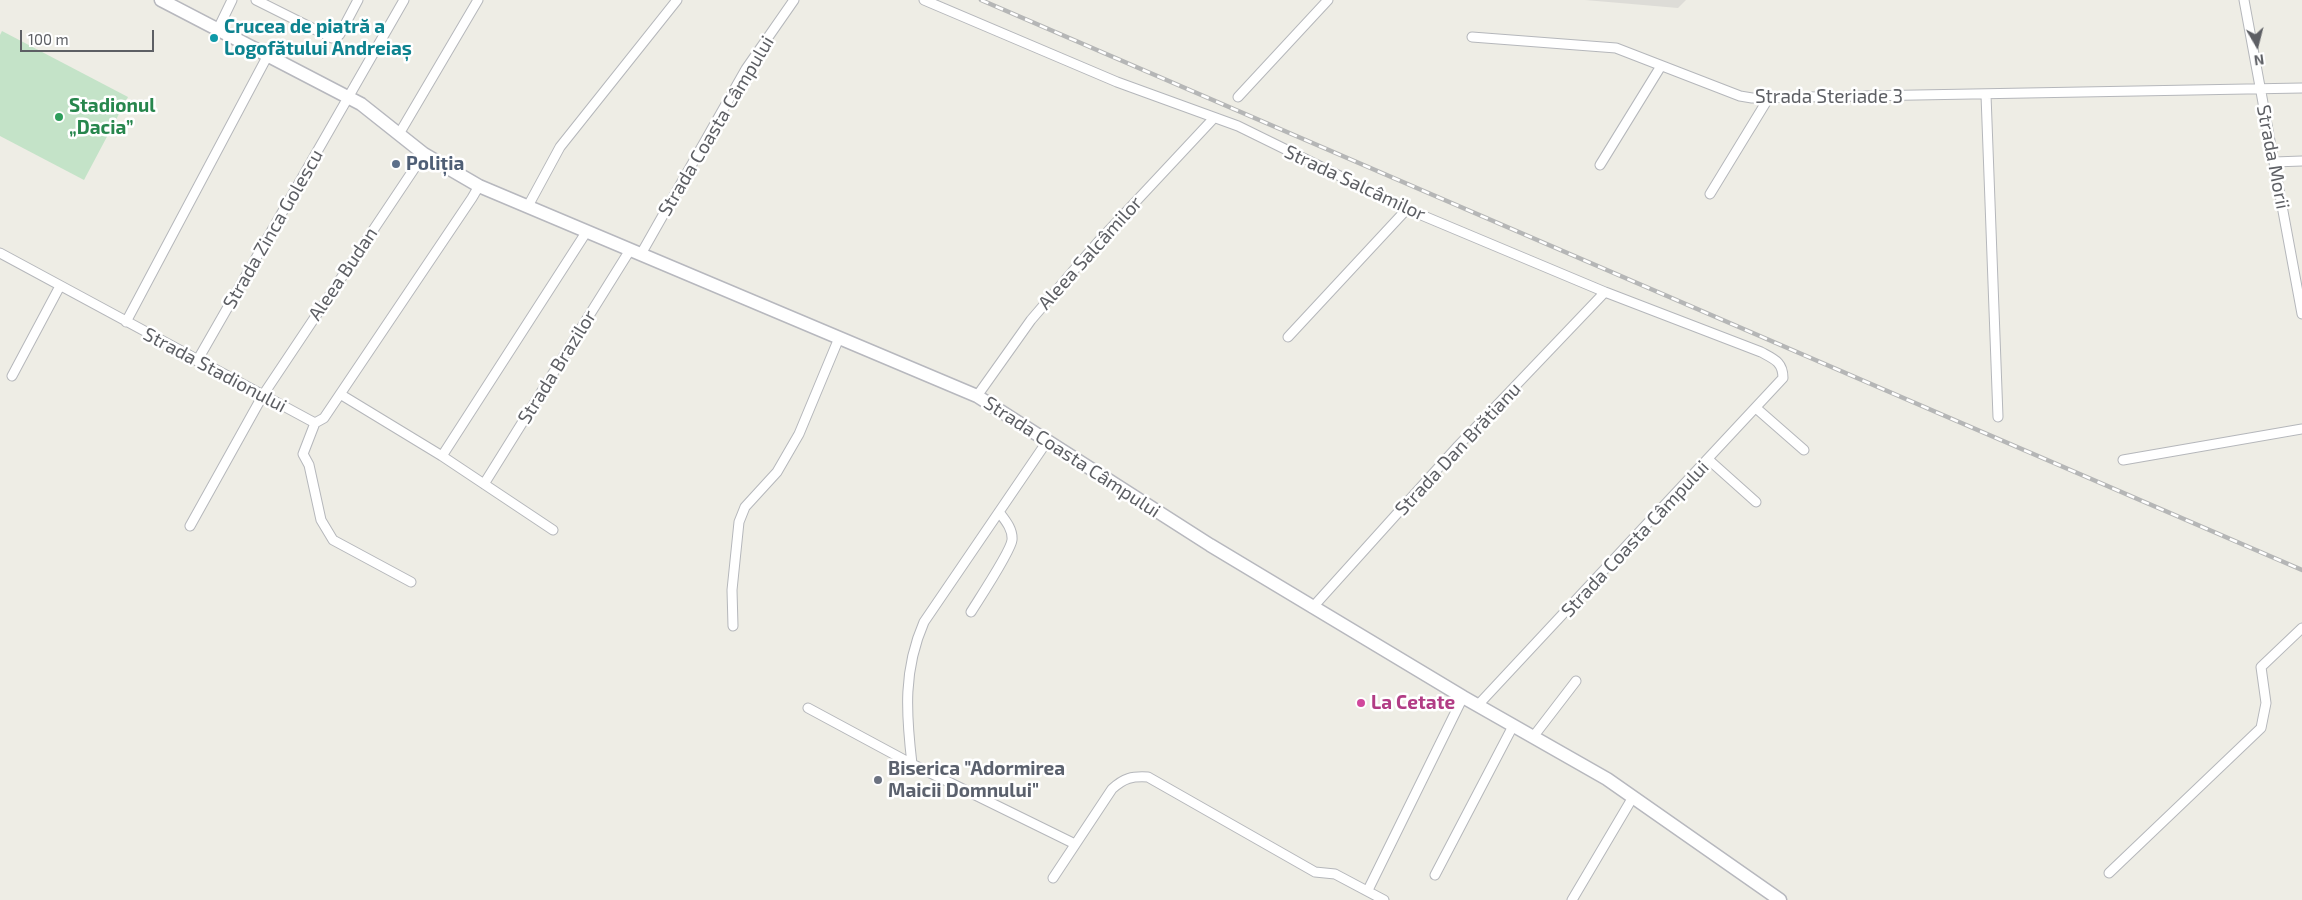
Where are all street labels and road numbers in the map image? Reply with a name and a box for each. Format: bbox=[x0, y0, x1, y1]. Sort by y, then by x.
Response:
street label: Strada Coasta Câmpului bbox=[653, 32, 779, 220]
street label: Strada Steriade 3 bbox=[1755, 86, 1903, 108]
street label: Strada Morii bbox=[2252, 103, 2294, 211]
street label: Strada Salcâmilor bbox=[1281, 140, 1429, 226]
street label: Strada Zinca Golescu bbox=[218, 145, 328, 313]
street label: Aleea Salcâmilor bbox=[1033, 192, 1147, 314]
street label: Aleea Budan bbox=[303, 223, 383, 325]
street label: Strada Brazilor bbox=[513, 306, 601, 428]
street label: Strada Stadionului bbox=[139, 323, 291, 417]
street label: Strada Dan Brătianu bbox=[1390, 378, 1526, 520]
street label: Strada Coasta Câmpului bbox=[979, 391, 1165, 523]
street label: Strada Coasta Câmpului bbox=[1556, 456, 1714, 622]

